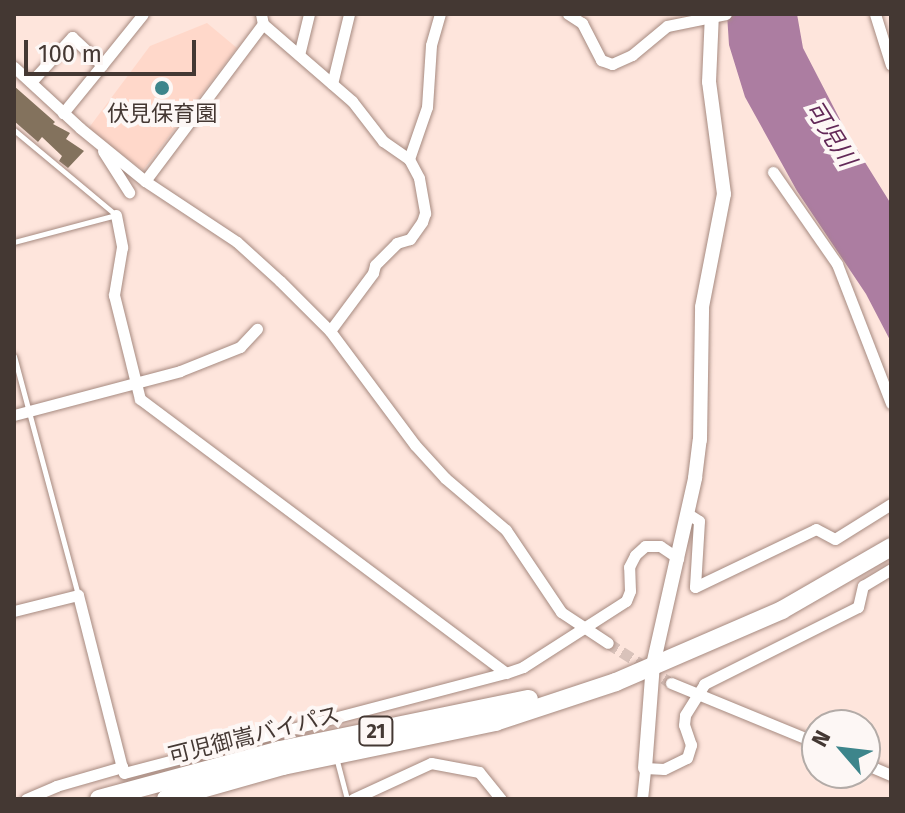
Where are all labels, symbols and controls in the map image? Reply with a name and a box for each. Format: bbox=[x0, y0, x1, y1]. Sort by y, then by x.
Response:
scale bar bbox=[28, 24, 200, 74]
text: 100 m bbox=[38, 40, 102, 68]
marker: 伏見保育園 bbox=[153, 79, 171, 97]
water label: 可児川 bbox=[799, 96, 861, 172]
place label: 伏見保育園 bbox=[107, 101, 217, 127]
street label: 可児御嵩バイパス bbox=[165, 701, 343, 769]
north arrow bbox=[801, 709, 881, 789]
road number: 21 bbox=[358, 715, 394, 747]
text: N bbox=[806, 726, 836, 751]

